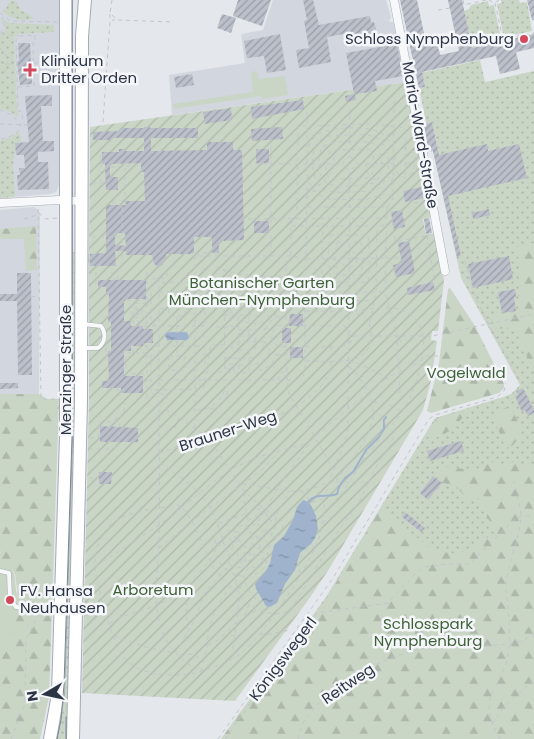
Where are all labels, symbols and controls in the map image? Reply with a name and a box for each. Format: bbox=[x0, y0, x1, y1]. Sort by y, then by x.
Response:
place label: Schloss Nymphenburg bbox=[345, 28, 514, 49]
marker: Schloss Nymphenburg bbox=[518, 33, 530, 45]
place label: Klinikum Dritter Orden bbox=[41, 50, 137, 88]
street label: Maria-Ward-Straße bbox=[397, 60, 444, 210]
marker: Klinikum Dritter Orden bbox=[23, 63, 37, 77]
park label: Botanischer Garten München-Nymphenburg bbox=[169, 272, 355, 310]
street label: Menzinger Straße bbox=[55, 305, 76, 435]
park label: Vogelwald bbox=[426, 362, 506, 383]
street label: Brauner-Weg bbox=[176, 405, 279, 456]
park label: Arboretum bbox=[113, 579, 193, 600]
place label: FV. Hansa Neuhausen bbox=[20, 580, 106, 618]
marker: FV. Hansa Neuhausen bbox=[4, 594, 16, 606]
street label: Königswegerl bbox=[244, 612, 321, 705]
park label: Schlosspark Nymphenburg bbox=[374, 613, 482, 651]
street label: Reitweg bbox=[317, 658, 378, 709]
north arrow bbox=[20, 669, 70, 719]
text: N bbox=[21, 689, 43, 703]

